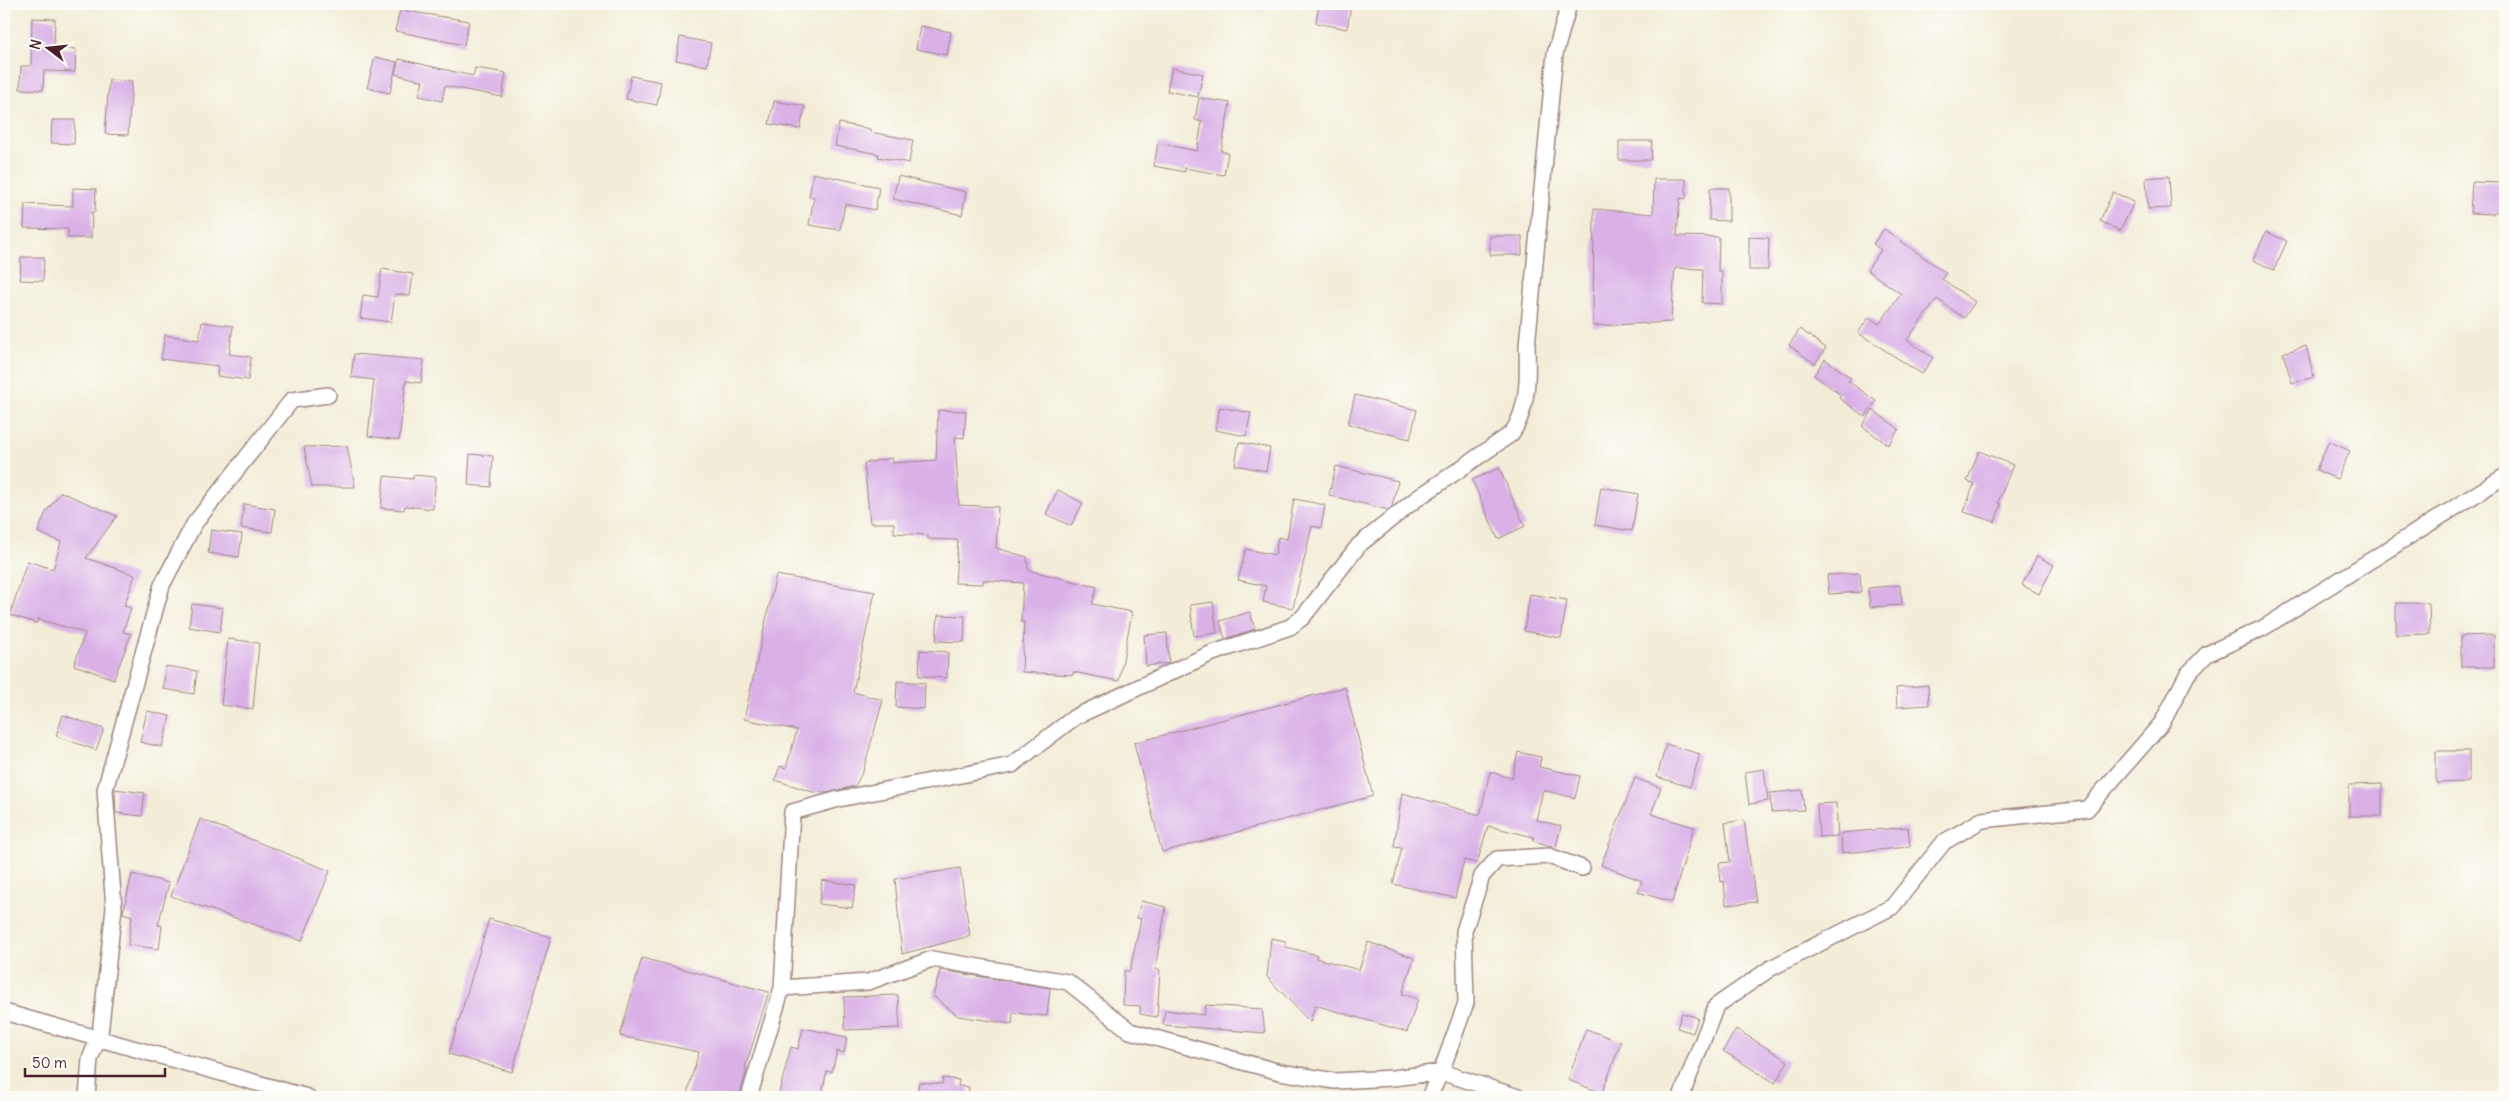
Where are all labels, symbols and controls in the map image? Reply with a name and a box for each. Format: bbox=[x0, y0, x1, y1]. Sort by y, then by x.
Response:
north arrow bbox=[22, 22, 72, 72]
text: N bbox=[26, 37, 45, 52]
scale bar bbox=[25, 1046, 165, 1078]
text: 50 m bbox=[32, 1053, 67, 1072]

